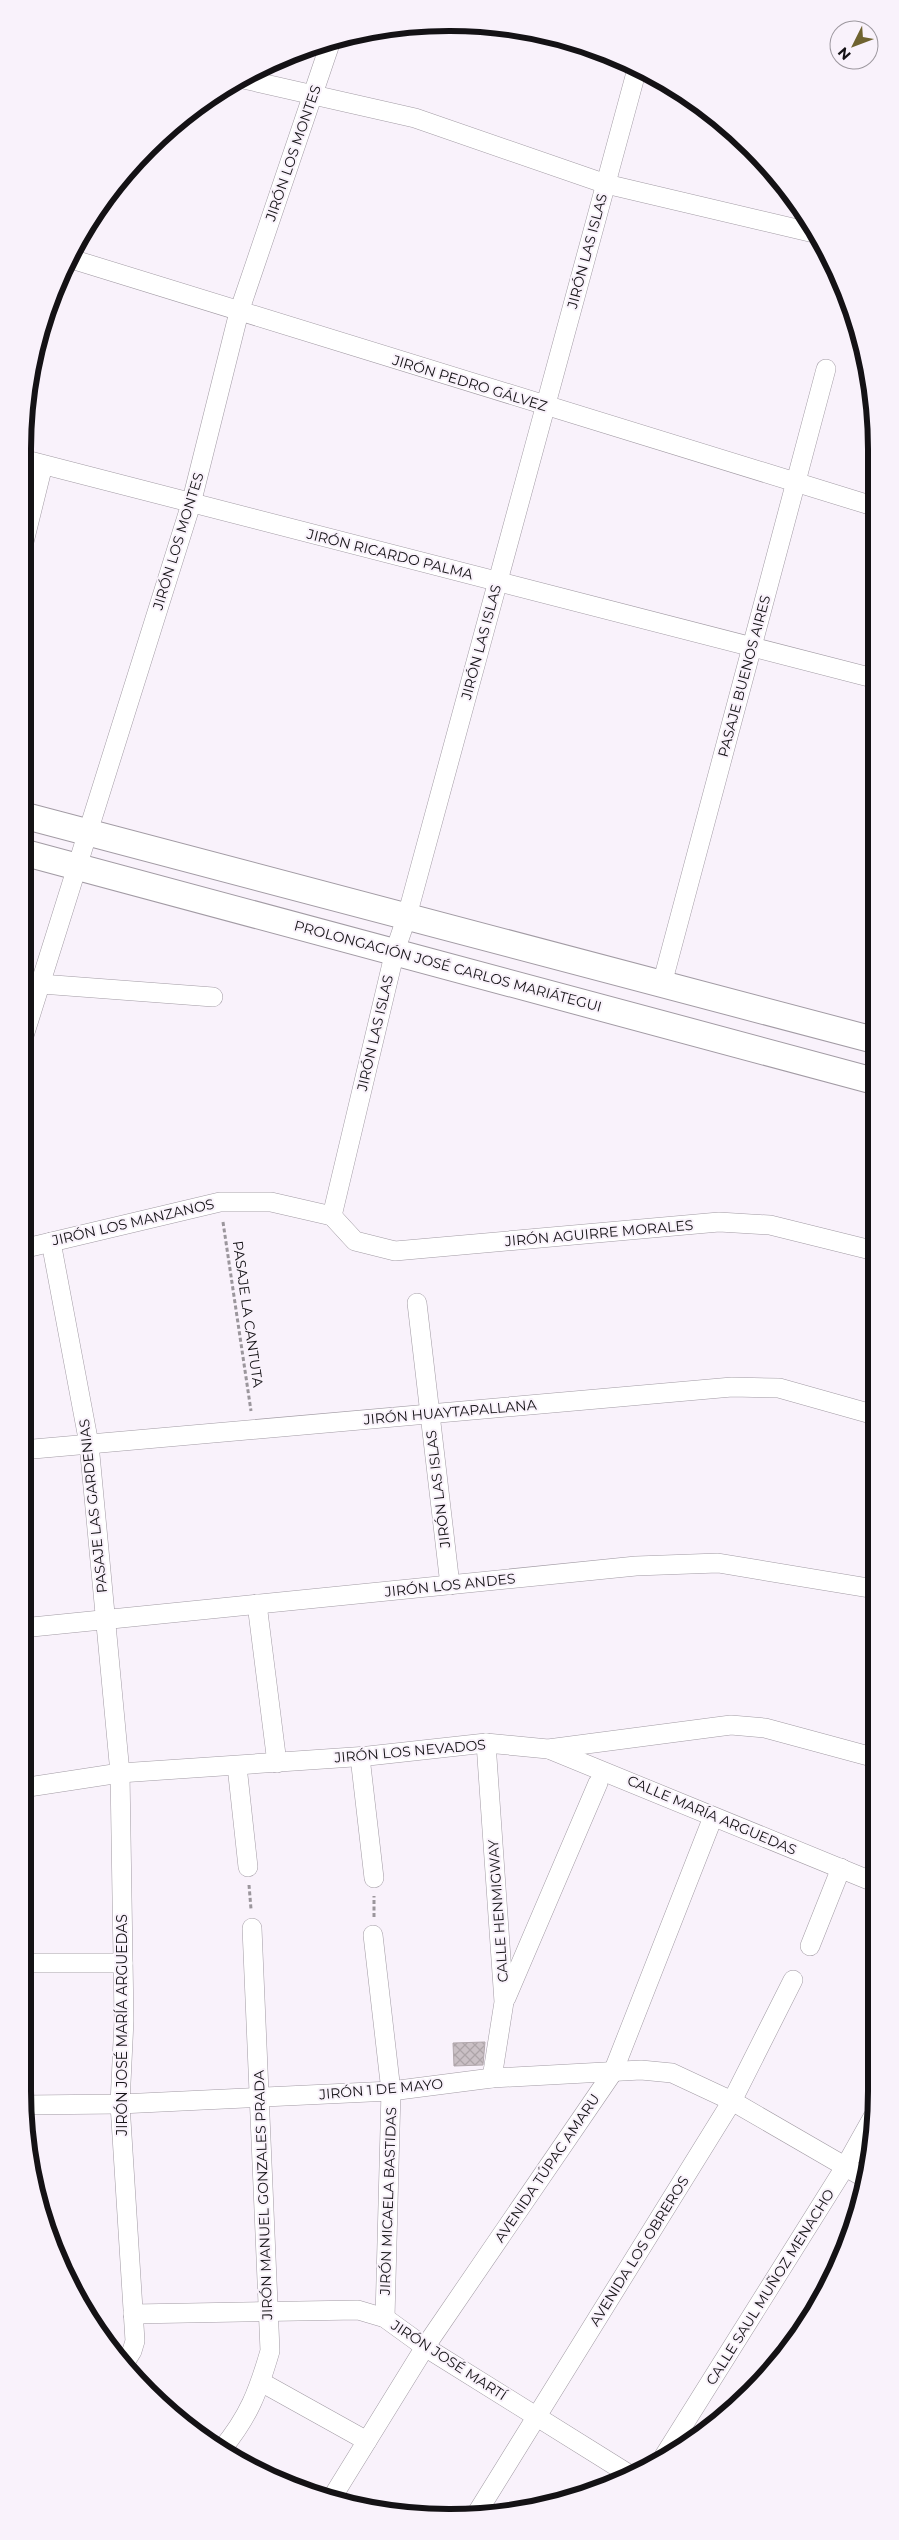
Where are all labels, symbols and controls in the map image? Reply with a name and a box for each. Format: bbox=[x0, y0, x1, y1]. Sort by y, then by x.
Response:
north arrow bbox=[829, 20, 879, 70]
text: N bbox=[834, 43, 855, 64]
street label: JIRÓN LOS MONTES bbox=[261, 83, 325, 224]
street label: JIRÓN LAS ISLAS bbox=[563, 191, 611, 312]
street label: JIRÓN PEDRO GÁLVEZ bbox=[389, 351, 550, 415]
street label: JIRÓN LOS MONTES bbox=[148, 470, 207, 613]
street label: JIRÓN RICARDO PALMA bbox=[304, 524, 476, 584]
street label: JIRÓN LAS ISLAS bbox=[457, 582, 505, 703]
street label: PASAJE BUENOS AIRES bbox=[714, 593, 774, 759]
street label: PROLONGACIÓN JOSÉ CARLOS MARIÁTEGUI bbox=[292, 916, 604, 1016]
street label: JIRÓN LAS ISLAS bbox=[353, 973, 397, 1094]
street label: JIRÓN LOS MANZANOS bbox=[49, 1195, 216, 1250]
street label: JIRÓN AGUIRRE MORALES bbox=[503, 1216, 694, 1250]
street label: PASAJE LA CANTUTA bbox=[229, 1240, 267, 1389]
street label: JIRÓN HUAYTAPALLANA bbox=[362, 1395, 538, 1429]
street label: PASAJE LAS GARDENIAS bbox=[75, 1418, 111, 1594]
street label: JIRÓN LAS ISLAS bbox=[422, 1429, 454, 1550]
street label: JIRÓN LOS ANDES bbox=[383, 1569, 516, 1601]
street label: JIRÓN LOS NEVADOS bbox=[332, 1735, 487, 1767]
street label: CALLE MARÍA ARGUEDAS bbox=[625, 1771, 799, 1859]
street label: CALLE HENMIGWAY bbox=[484, 1839, 512, 1983]
street label: JIRÓN JOSÉ MARÍA ARGUEDAS bbox=[113, 1914, 131, 2137]
street label: JIRÓN MANUEL GONZALES PRADA bbox=[250, 2069, 276, 2321]
street label: JIRÓN 1 DE MAYO bbox=[317, 2075, 444, 2103]
street label: AVENIDA TÚPAC AMARU bbox=[490, 2090, 604, 2246]
street label: JIRÓN MICAELA BASTIDAS bbox=[376, 2107, 400, 2296]
street label: AVENIDA LOS OBREROS bbox=[585, 2173, 693, 2329]
street label: CALLE SAUL MUÑOZ MENACHO bbox=[702, 2185, 838, 2388]
street label: JIRÓN JOSÉ MARTÍ bbox=[387, 2315, 511, 2405]

